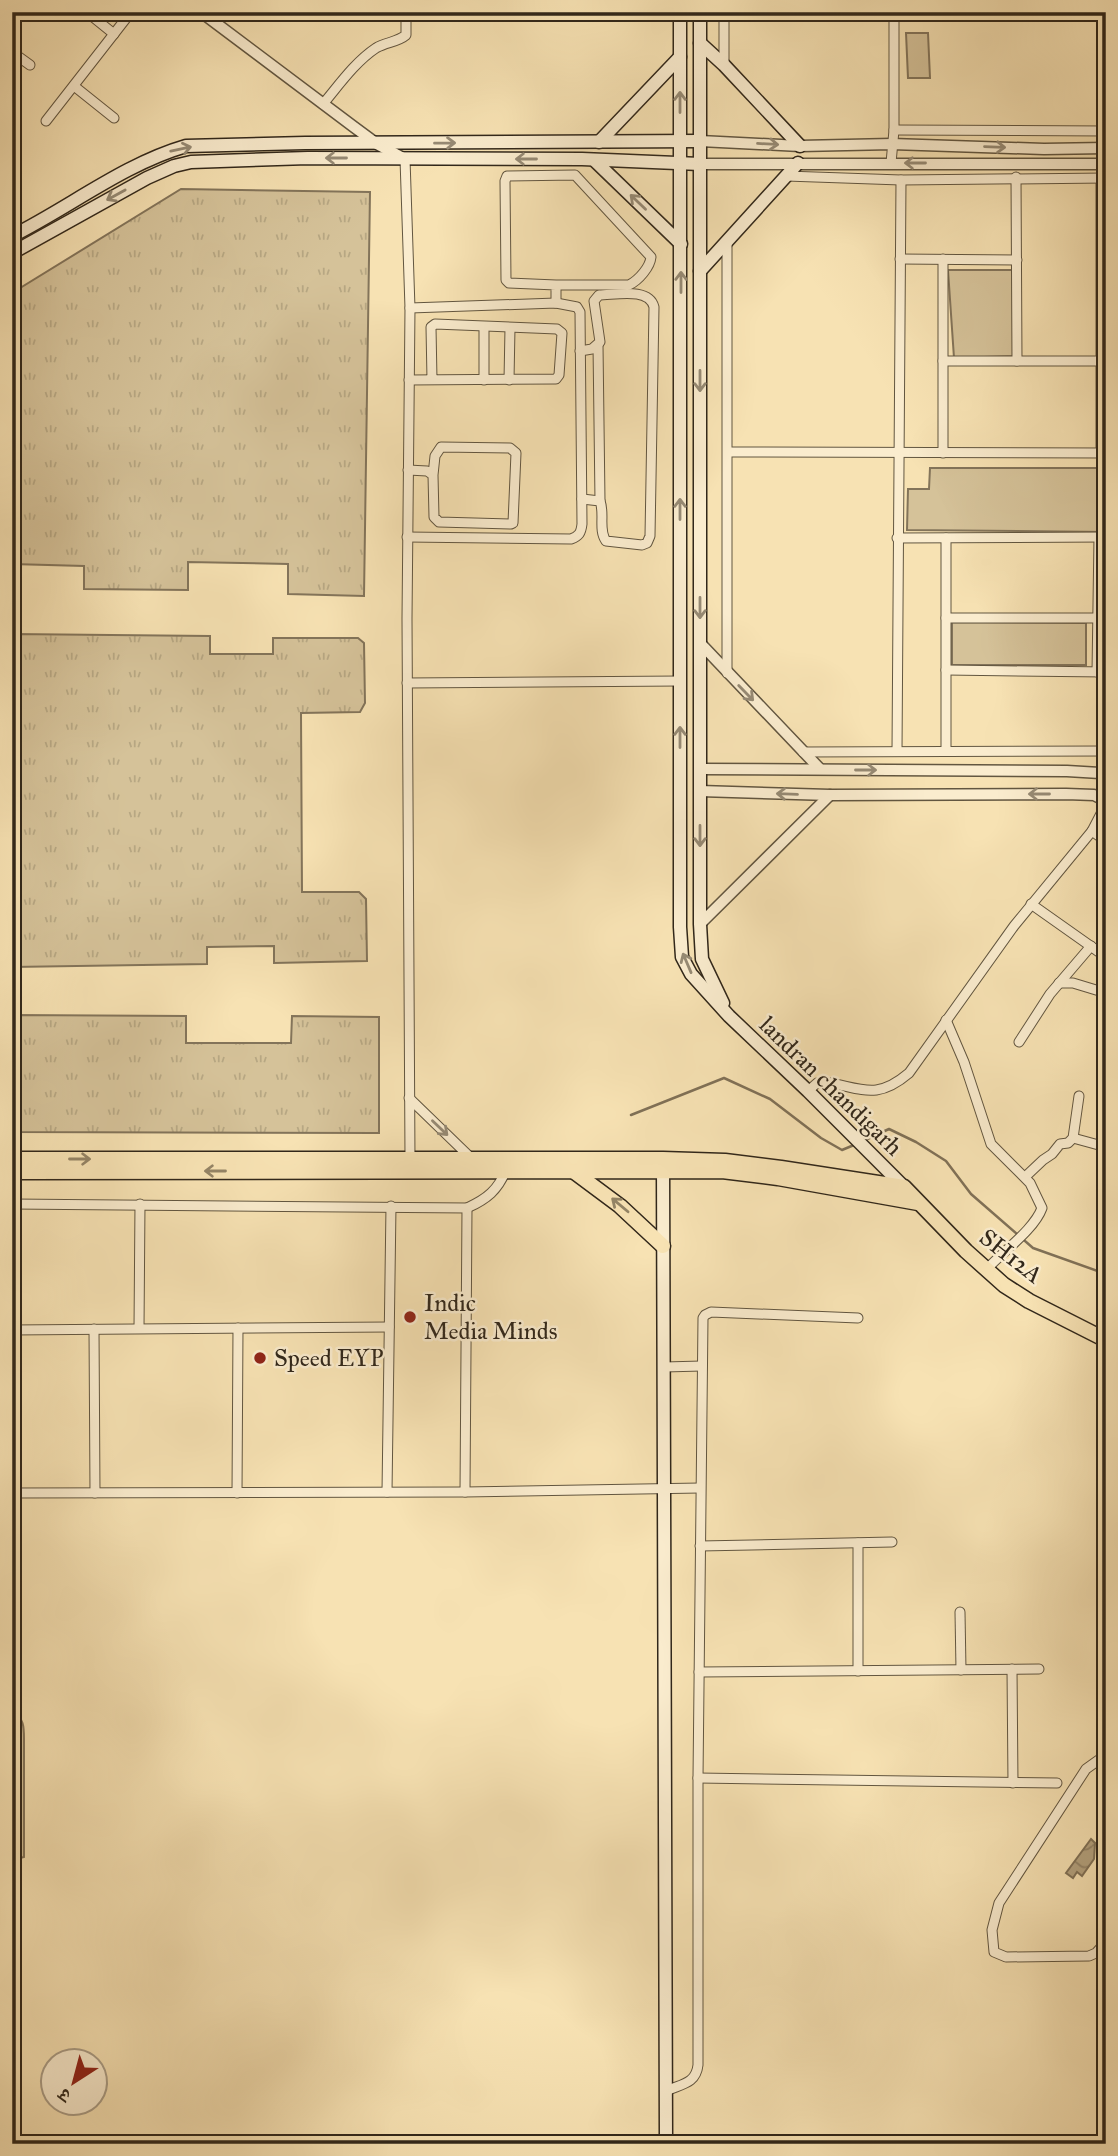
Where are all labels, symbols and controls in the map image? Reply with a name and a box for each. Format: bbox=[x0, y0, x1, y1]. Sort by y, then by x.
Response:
one-way arrow bbox=[673, 91, 687, 114]
one-way arrow bbox=[434, 136, 457, 150]
one-way arrow bbox=[756, 138, 779, 151]
one-way arrow bbox=[984, 140, 1007, 153]
one-way arrow bbox=[169, 141, 192, 155]
one-way arrow bbox=[325, 151, 348, 165]
one-way arrow bbox=[515, 152, 538, 166]
one-way arrow bbox=[904, 156, 927, 170]
one-way arrow bbox=[107, 188, 127, 202]
one-way arrow bbox=[629, 193, 646, 210]
one-way arrow bbox=[674, 271, 688, 294]
one-way arrow bbox=[693, 369, 707, 392]
one-way arrow bbox=[673, 498, 687, 521]
one-way arrow bbox=[693, 597, 707, 620]
one-way arrow bbox=[737, 684, 754, 701]
one-way arrow bbox=[673, 726, 687, 749]
one-way arrow bbox=[854, 763, 877, 777]
one-way arrow bbox=[776, 787, 799, 800]
one-way arrow bbox=[1028, 787, 1051, 801]
one-way arrow bbox=[693, 824, 707, 847]
one-way arrow bbox=[679, 953, 692, 974]
street label: landran chandigarh bbox=[753, 1010, 909, 1162]
one-way arrow bbox=[432, 1120, 449, 1137]
one-way arrow bbox=[69, 1152, 92, 1166]
one-way arrow bbox=[204, 1164, 227, 1178]
one-way arrow bbox=[611, 1198, 629, 1213]
street label: SH12A bbox=[973, 1222, 1049, 1290]
place label: Indic Media Minds bbox=[424, 1288, 558, 1346]
marker: Indic Media Minds bbox=[402, 1309, 418, 1325]
place label: Speed EYP bbox=[274, 1343, 384, 1373]
marker: Speed EYP bbox=[252, 1350, 268, 1366]
north arrow bbox=[38, 2048, 108, 2118]
text: उ bbox=[53, 2082, 77, 2109]

